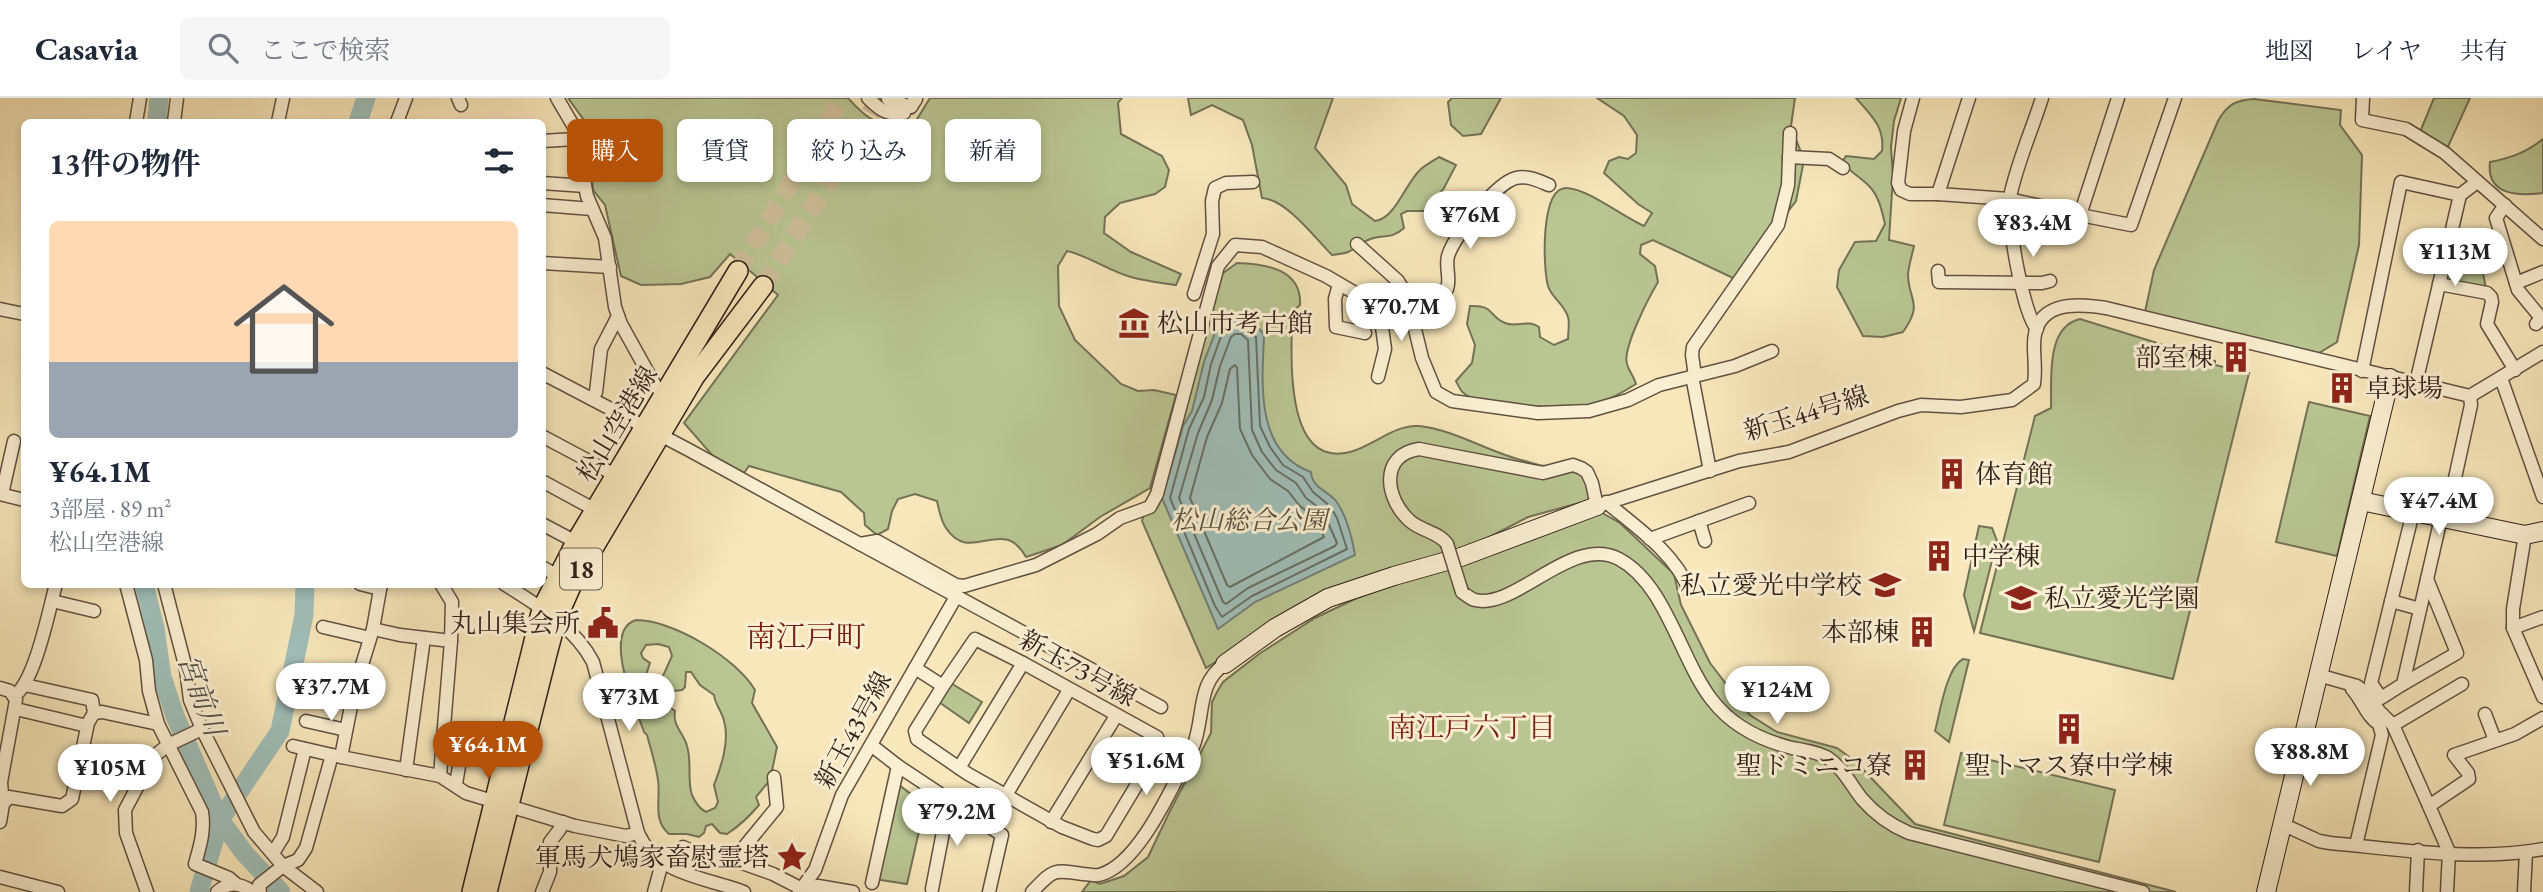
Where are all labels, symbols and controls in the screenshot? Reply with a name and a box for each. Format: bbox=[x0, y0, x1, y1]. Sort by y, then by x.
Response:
search box bbox=[180, 17, 670, 80]
text: Casavia bbox=[35, 27, 138, 70]
icon: search bbox=[204, 29, 242, 67]
text: ここで検索 bbox=[260, 33, 390, 67]
text: 地図 bbox=[2265, 35, 2313, 66]
text: レイヤ bbox=[2351, 35, 2422, 66]
text: 共有 bbox=[2460, 35, 2508, 66]
chip: 購入 bbox=[567, 119, 663, 182]
chip: 賃貸 bbox=[677, 119, 773, 182]
chip: 絞り込み bbox=[787, 119, 931, 182]
chip: 新着 bbox=[945, 119, 1041, 182]
icon: filters bbox=[480, 142, 518, 180]
text: 13件の物件 bbox=[49, 144, 201, 183]
pin: ¥76M bbox=[1429, 192, 1511, 251]
text: ¥76M bbox=[1440, 199, 1500, 229]
pin: ¥83.4M bbox=[1976, 200, 2090, 259]
text: ¥83.4M bbox=[1994, 207, 2072, 237]
pin: ¥113M bbox=[2406, 228, 2504, 288]
text: ¥113M bbox=[2419, 236, 2491, 266]
icon: home bbox=[221, 266, 347, 392]
pin: ¥70.7M bbox=[1344, 284, 1458, 343]
text: ¥70.7M bbox=[1362, 291, 1440, 321]
museum icon: 松山市考古館 bbox=[1117, 306, 1151, 340]
place label: 松山市考古館 bbox=[1157, 306, 1313, 340]
place label: 部室棟 bbox=[2135, 340, 2213, 374]
building icon: 部室棟 bbox=[2219, 340, 2253, 374]
street label: 松山空港線 bbox=[569, 360, 665, 488]
building icon: 卓球場 bbox=[2325, 371, 2359, 405]
place label: 卓球場 bbox=[2365, 371, 2443, 405]
street label: 新玉44号線 bbox=[1739, 378, 1873, 448]
text: ¥64.1M bbox=[49, 452, 151, 491]
building icon: 体育館 bbox=[1935, 457, 1969, 491]
place label: 体育館 bbox=[1975, 457, 2053, 491]
pin: ¥47.4M bbox=[2382, 478, 2496, 537]
text: ¥47.4M bbox=[2400, 485, 2478, 515]
text: 3部屋 · 89 m² bbox=[49, 494, 171, 524]
park label: 松山総合公園 bbox=[1171, 503, 1331, 537]
text: 松山空港線 bbox=[49, 527, 164, 557]
building icon: 中学棟 bbox=[1922, 539, 1956, 573]
place label: 中学棟 bbox=[1962, 539, 2040, 573]
road number: 18 bbox=[560, 548, 602, 590]
place label: 私立愛光中学校 bbox=[1680, 568, 1862, 602]
school or university icon: 私立愛光中学校 bbox=[1868, 568, 1902, 602]
school or university icon: 私立愛光学園 bbox=[2004, 581, 2038, 615]
place label: 私立愛光学園 bbox=[2044, 581, 2200, 615]
place label: 丸山集会所 bbox=[450, 606, 580, 640]
public building icon: 丸山集会所 bbox=[586, 606, 620, 640]
place label: 本部棟 bbox=[1821, 615, 1899, 649]
building icon: 本部棟 bbox=[1905, 615, 1939, 649]
district label: 南江戸町 bbox=[746, 617, 866, 656]
street label: 新玉73号線 bbox=[1013, 622, 1143, 714]
water label: 宮前川 bbox=[171, 649, 234, 743]
pin: ¥37.7M bbox=[274, 664, 388, 723]
street label: 新玉43号線 bbox=[807, 665, 899, 795]
pin: ¥124M bbox=[1728, 666, 1826, 726]
text: ¥37.7M bbox=[292, 671, 370, 701]
pin: ¥73M bbox=[588, 674, 670, 733]
text: ¥124M bbox=[1741, 674, 1813, 704]
text: ¥73M bbox=[599, 681, 659, 711]
district label: 南江戸六丁目 bbox=[1388, 709, 1556, 745]
building icon: 聖トマス寮中学棟 bbox=[2052, 712, 2086, 746]
pin: ¥64.1M bbox=[431, 722, 545, 781]
pin: ¥88.8M bbox=[2253, 728, 2367, 788]
text: ¥64.1M bbox=[449, 729, 527, 759]
text: ¥88.8M bbox=[2271, 736, 2349, 766]
pin: ¥51.6M bbox=[1089, 738, 1203, 797]
pin: ¥105M bbox=[61, 744, 159, 804]
text: ¥51.6M bbox=[1107, 745, 1185, 775]
place label: 聖ドミニコ寮 bbox=[1736, 748, 1892, 782]
building icon: 聖ドミニコ寮 bbox=[1898, 748, 1932, 782]
place label: 聖トマス寮中学棟 bbox=[1965, 748, 2173, 782]
text: ¥105M bbox=[74, 752, 146, 782]
pin: ¥79.2M bbox=[900, 788, 1014, 848]
text: ¥79.2M bbox=[918, 796, 996, 826]
place label: 軍馬犬鳩家畜慰霊塔 bbox=[535, 840, 769, 874]
place icon: 軍馬犬鳩家畜慰霊塔 bbox=[775, 840, 809, 874]

